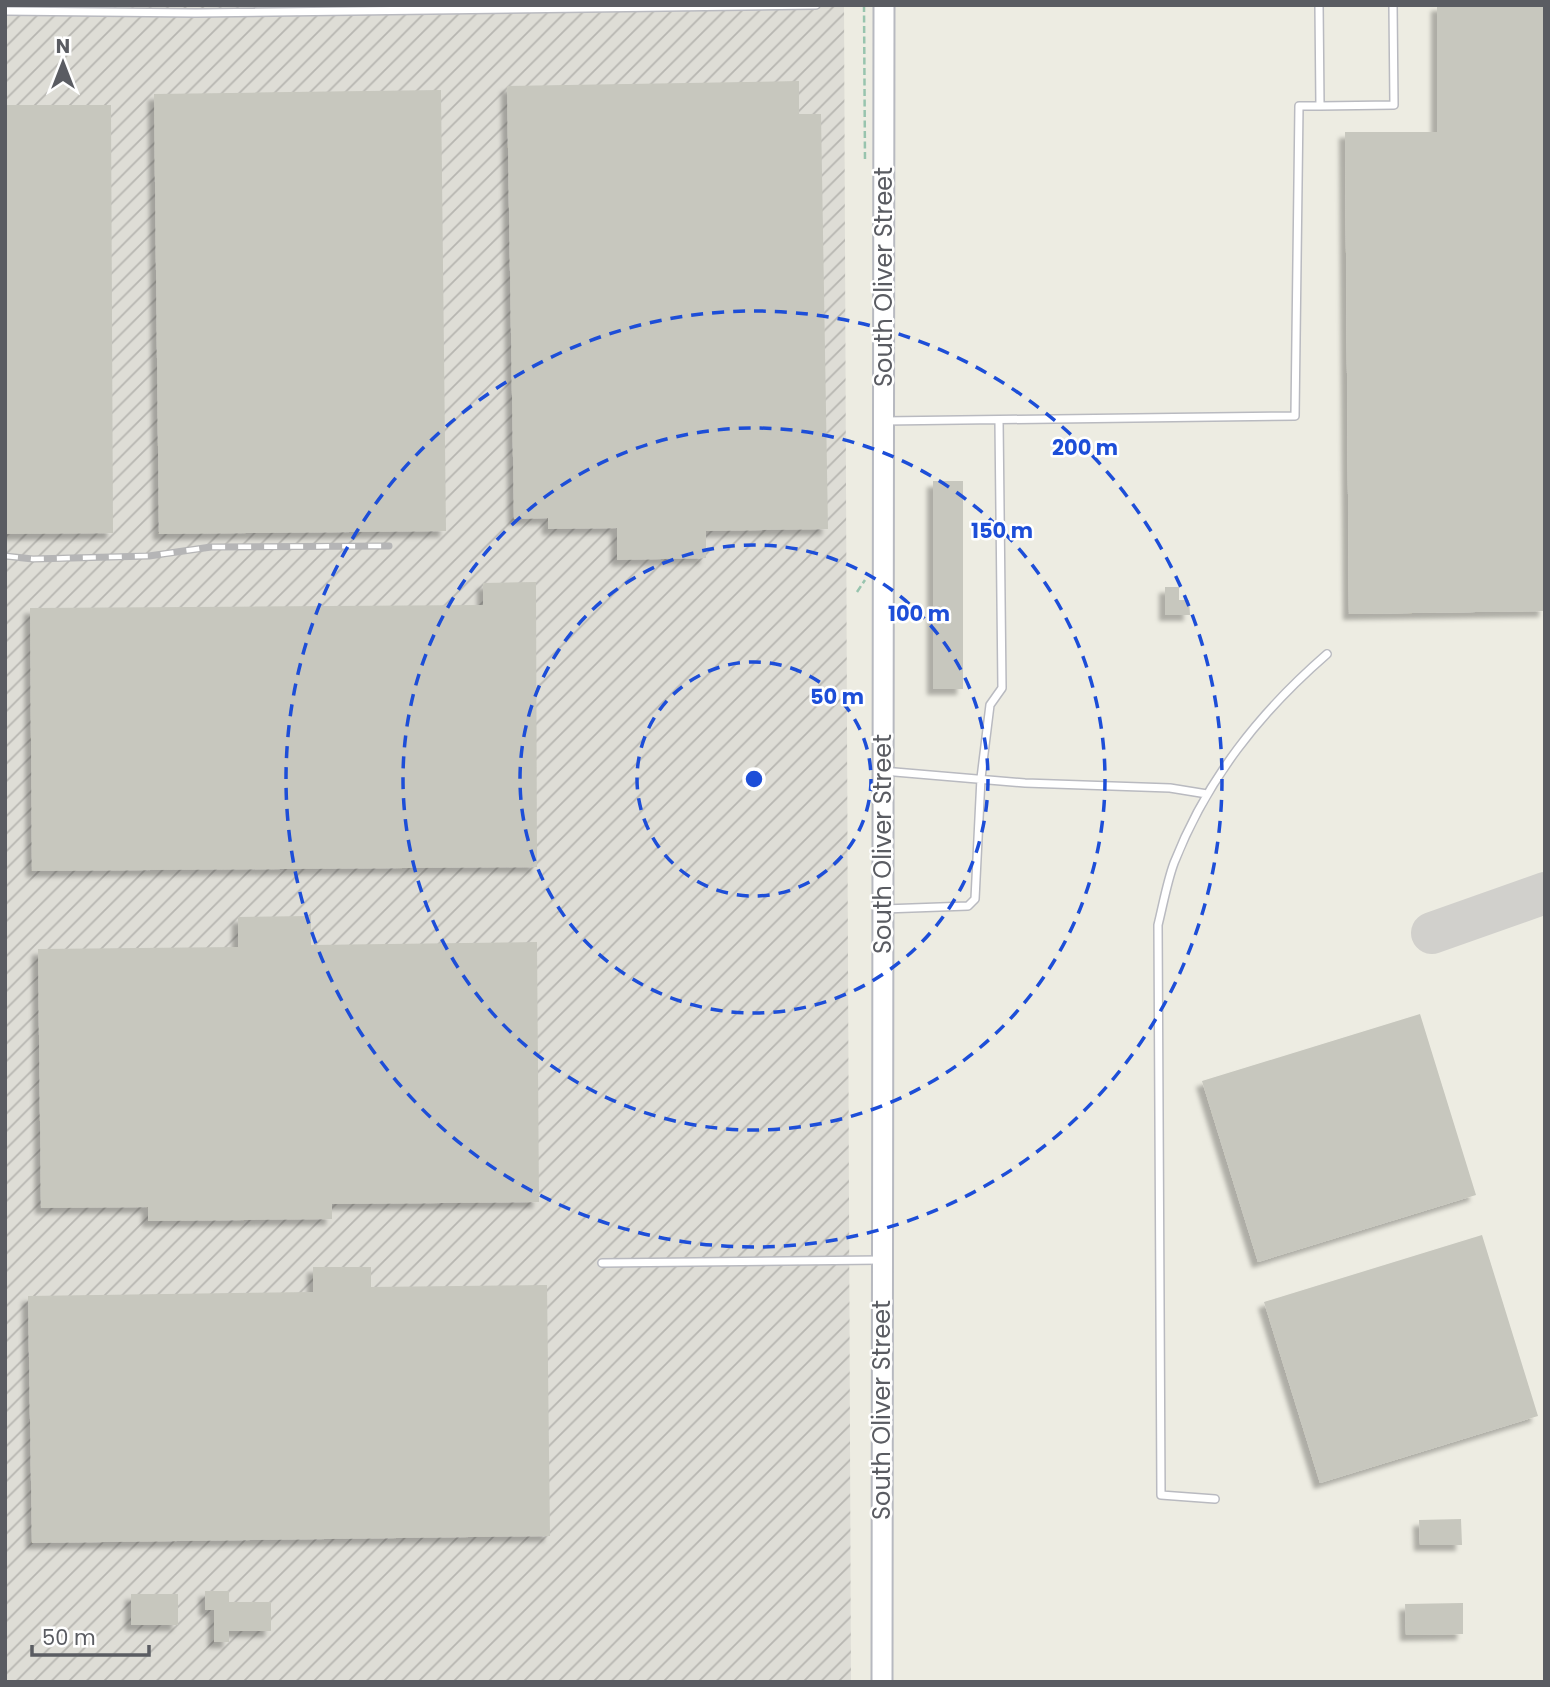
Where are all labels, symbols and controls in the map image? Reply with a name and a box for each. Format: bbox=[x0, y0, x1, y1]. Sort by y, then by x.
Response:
north arrow bbox=[28, 28, 98, 98]
text: N bbox=[56, 33, 70, 60]
street label: South Oliver Street bbox=[867, 167, 900, 387]
text: 200 m bbox=[1052, 433, 1118, 462]
text: 150 m bbox=[971, 516, 1033, 545]
text: 100 m bbox=[888, 599, 950, 628]
text: 50 m bbox=[810, 682, 864, 711]
street label: South Oliver Street bbox=[866, 734, 899, 954]
centre of rings bbox=[742, 767, 766, 791]
street label: South Oliver Street bbox=[865, 1300, 898, 1520]
scale bar bbox=[32, 1614, 149, 1658]
text: 50 m bbox=[42, 1623, 96, 1652]

